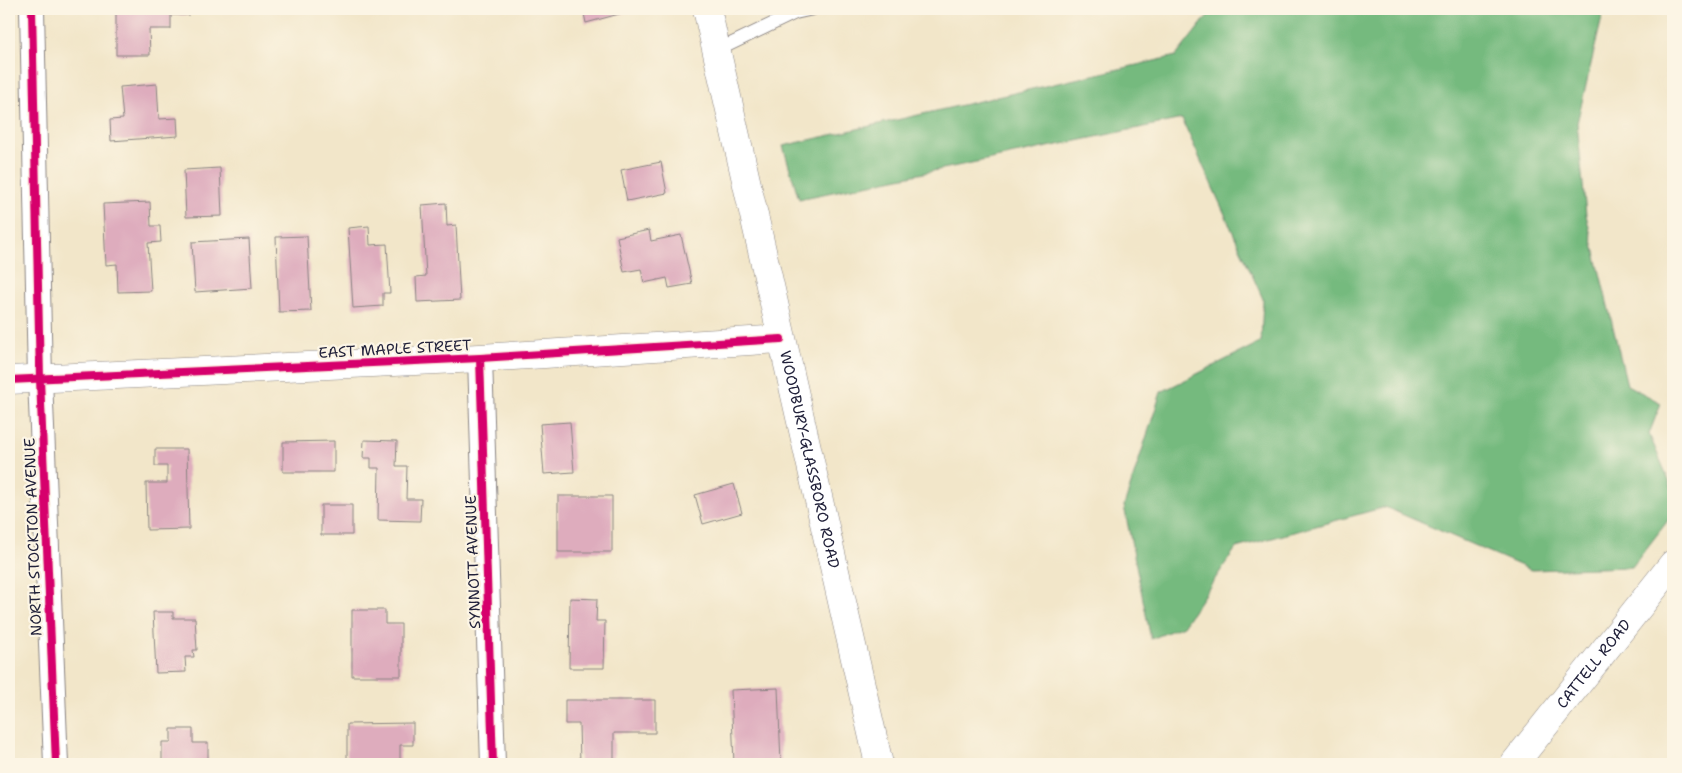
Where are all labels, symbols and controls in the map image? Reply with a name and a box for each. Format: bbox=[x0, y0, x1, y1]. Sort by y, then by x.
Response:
street label: EAST MAPLE STREET bbox=[318, 335, 472, 363]
street label: WOODBURY-GLASSBORO ROAD bbox=[775, 349, 844, 570]
street label: NORTH STOCKTON AVENUE bbox=[20, 438, 46, 636]
street label: SYNNOTT AVENUE bbox=[461, 495, 485, 629]
street label: CATTELL ROAD bbox=[1552, 615, 1635, 712]

